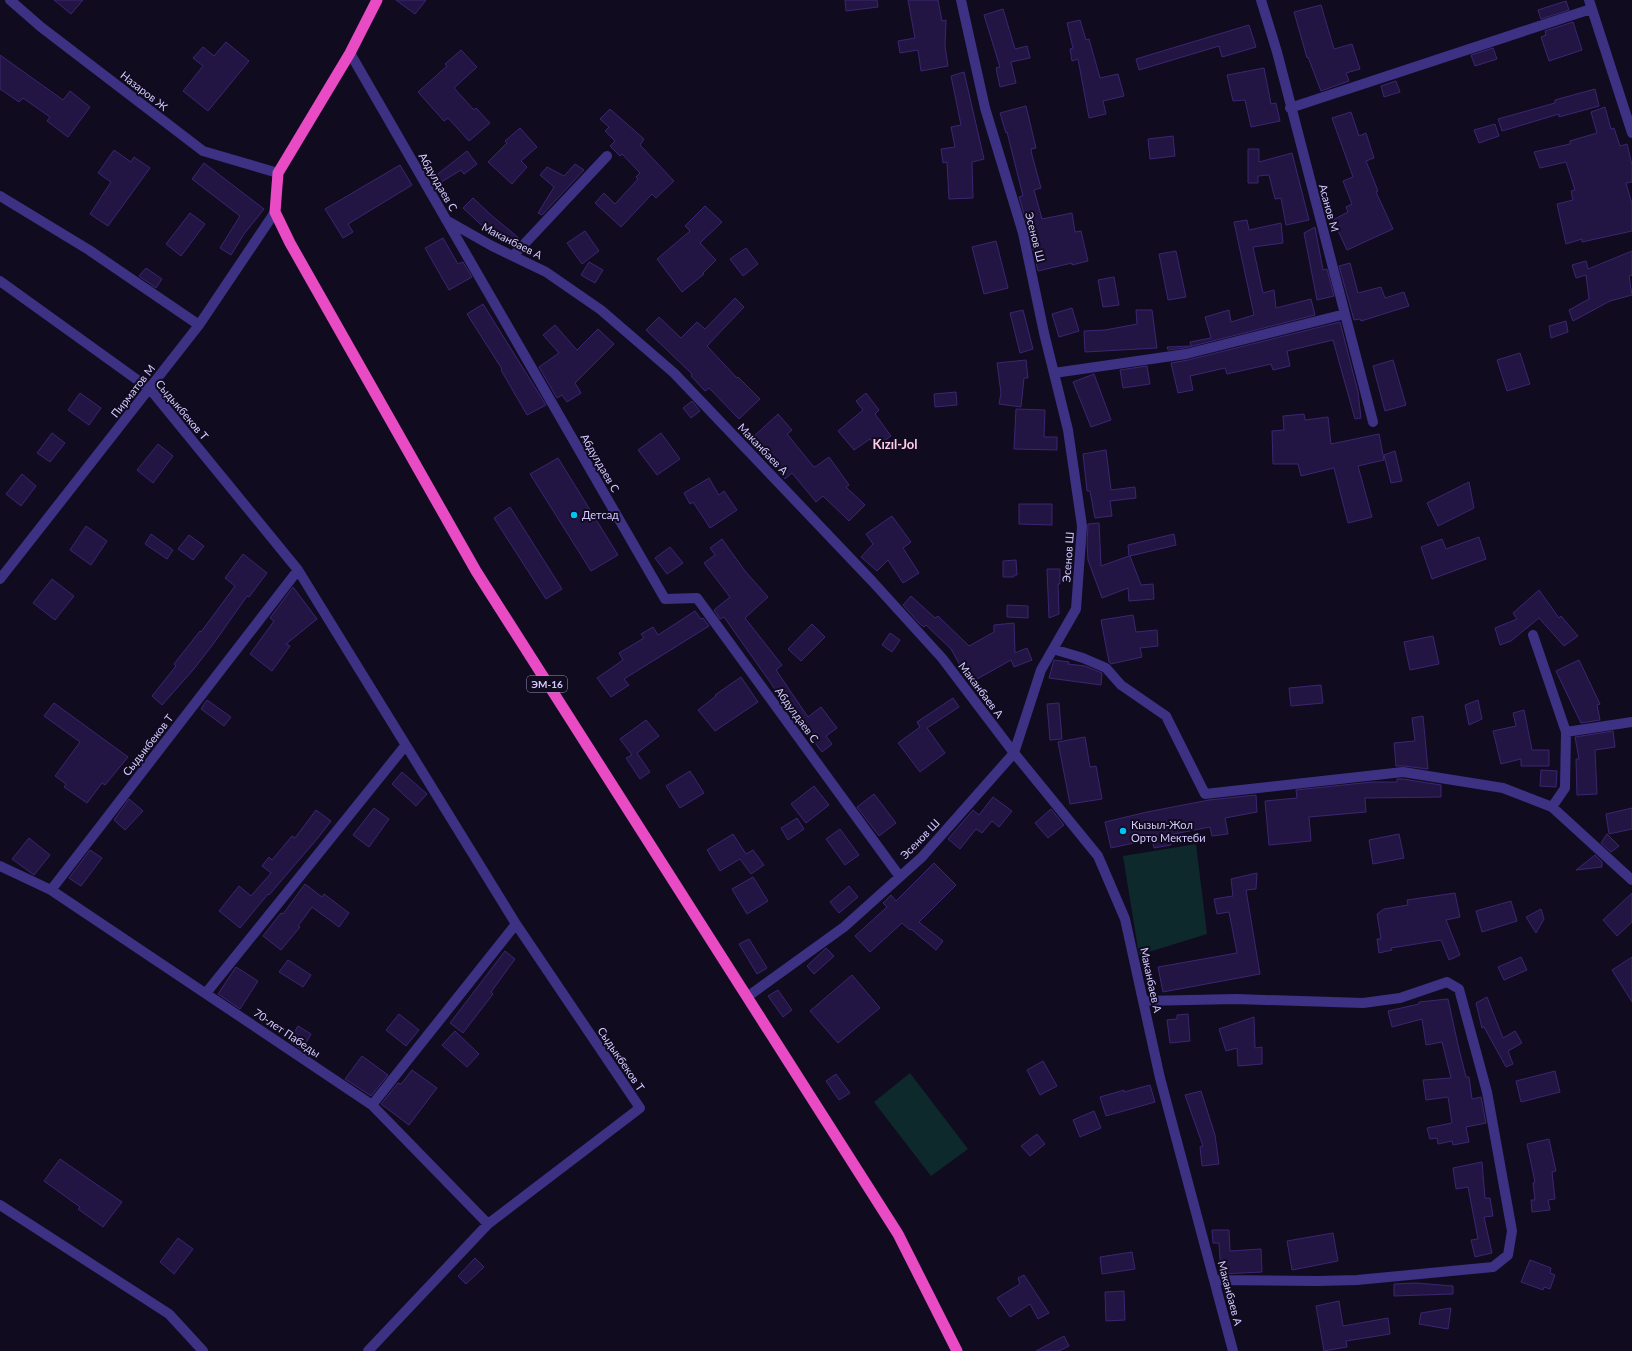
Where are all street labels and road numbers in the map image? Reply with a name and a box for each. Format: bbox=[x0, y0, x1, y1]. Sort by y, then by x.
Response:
street label: Назаров Ж bbox=[118, 68, 171, 113]
street label: Абдулдаев С bbox=[416, 150, 461, 214]
street label: Асанов М bbox=[1317, 183, 1342, 233]
street label: Эсенов Ш bbox=[1023, 211, 1048, 263]
street label: Маканбаев А bbox=[480, 220, 545, 262]
street label: Пирматов М bbox=[108, 362, 157, 420]
street label: Сыдыкбеков Т bbox=[154, 377, 212, 443]
street label: Маканбаев А bbox=[736, 420, 791, 477]
street label: Абдулдаев С bbox=[578, 431, 623, 495]
street label: Эсенов Ш bbox=[1059, 531, 1076, 583]
street label: Маканбаев А bbox=[956, 659, 1007, 721]
road number: ЭМ-16 bbox=[527, 676, 567, 692]
street label: Абдулдаев С bbox=[773, 684, 822, 745]
street label: Сыдыкбеков Т bbox=[120, 711, 176, 778]
street label: Эсенов Ш bbox=[897, 816, 942, 861]
street label: Маканбаев А bbox=[1138, 946, 1165, 1014]
street label: 70-лет Пабеды bbox=[252, 1006, 323, 1060]
street label: Сыдыкбеков Т bbox=[595, 1024, 648, 1094]
street label: Маканбаев А bbox=[1216, 1259, 1245, 1327]

